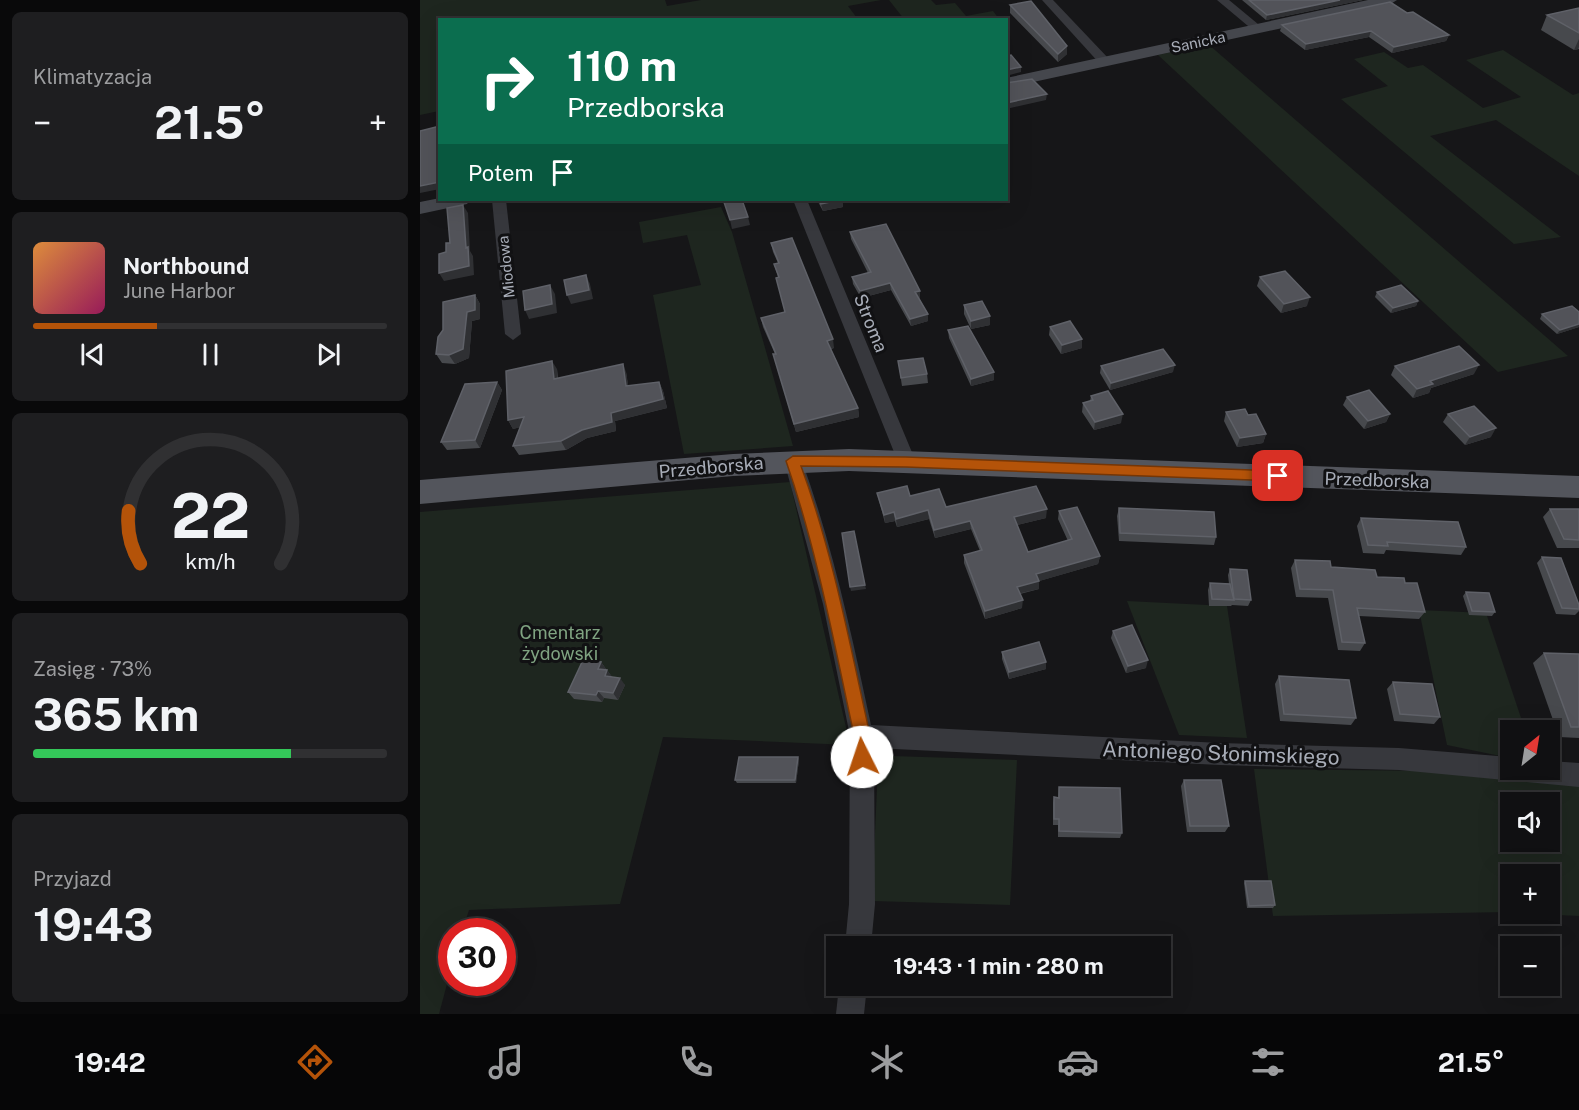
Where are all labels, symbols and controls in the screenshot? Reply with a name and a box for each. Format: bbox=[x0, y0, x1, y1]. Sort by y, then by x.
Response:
street label: Sanicka bbox=[1169, 28, 1227, 56]
text: 110 m bbox=[567, 41, 677, 90]
icon: right bbox=[468, 42, 546, 120]
text: Klimatyzacja bbox=[33, 65, 152, 89]
text: Przedborska bbox=[567, 91, 725, 123]
text: 21.5° bbox=[154, 96, 266, 149]
text: − bbox=[33, 104, 51, 142]
text: + bbox=[369, 104, 387, 142]
icon: arrive bbox=[546, 156, 579, 189]
text: Potem bbox=[468, 160, 534, 186]
street label: Miodowa bbox=[494, 235, 518, 299]
text: Northbound bbox=[123, 253, 249, 279]
text: June Harbor bbox=[123, 279, 235, 303]
street label: Stroma bbox=[850, 291, 892, 355]
icon: previous bbox=[76, 338, 109, 371]
icon: pause bbox=[194, 338, 227, 371]
icon: next bbox=[312, 338, 345, 371]
pin bbox=[1252, 450, 1303, 501]
street label: Przedborska bbox=[658, 452, 764, 482]
icon: arrive bbox=[1261, 459, 1294, 492]
street label: Przedborska bbox=[1324, 468, 1430, 492]
text: 22 bbox=[170, 479, 250, 552]
text: km/h bbox=[185, 549, 235, 574]
park label: Cmentarz żydowski bbox=[520, 622, 600, 664]
text: Zasięg · 73% bbox=[33, 657, 152, 681]
text: 365 km bbox=[33, 688, 199, 741]
north arrow bbox=[1500, 720, 1560, 780]
map controls bbox=[1500, 720, 1560, 996]
position arrow bbox=[830, 725, 894, 789]
street label: Antoniego Słonimskiego bbox=[1102, 736, 1340, 770]
button: sound bbox=[1500, 792, 1560, 852]
button: + bbox=[1500, 864, 1560, 924]
text: Przyjazd bbox=[33, 867, 112, 891]
text: 19:43 bbox=[33, 898, 153, 951]
speed limit sign: 30 bbox=[438, 918, 516, 996]
button: − bbox=[1500, 936, 1560, 996]
text: 19:43 · 1 min · 280 m bbox=[893, 953, 1104, 979]
icon: directions bbox=[294, 1041, 336, 1083]
icon: music bbox=[485, 1041, 527, 1083]
icon: phone bbox=[675, 1041, 717, 1083]
icon: climate bbox=[866, 1041, 908, 1083]
icon: car bbox=[1057, 1041, 1099, 1083]
icon: filters bbox=[1247, 1041, 1289, 1083]
text: 19:42 bbox=[74, 1046, 146, 1078]
text: 21.5° bbox=[1438, 1046, 1505, 1078]

